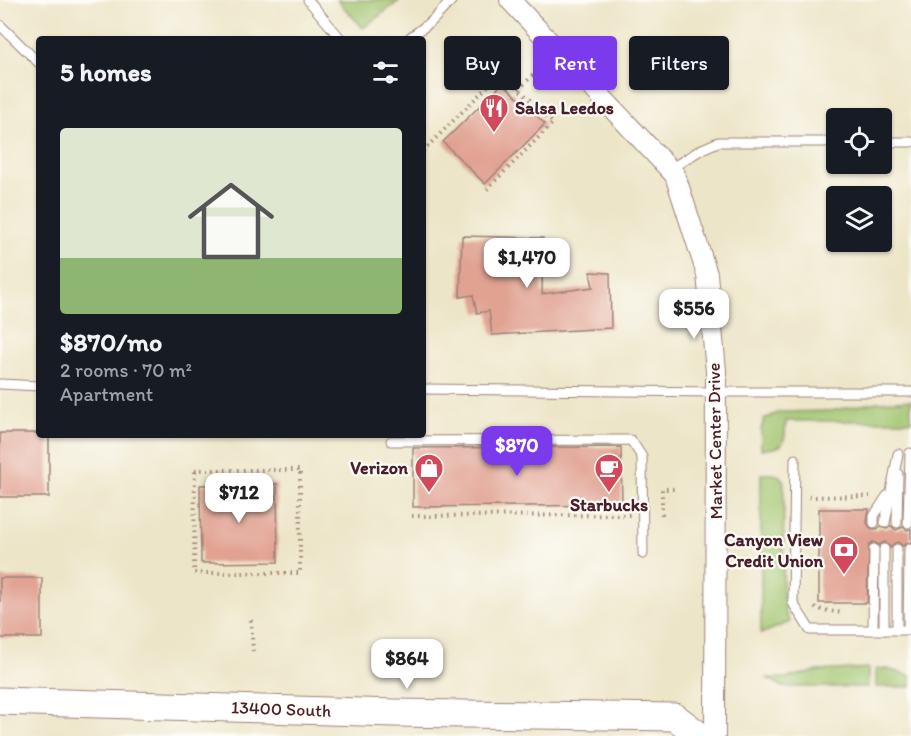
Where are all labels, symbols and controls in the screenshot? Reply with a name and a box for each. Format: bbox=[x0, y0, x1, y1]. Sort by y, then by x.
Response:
chip: Buy bbox=[444, 36, 521, 90]
chip: Rent bbox=[533, 36, 617, 90]
chip: Filters bbox=[629, 36, 729, 90]
text: 5 homes bbox=[60, 56, 152, 88]
icon: filters bbox=[369, 56, 402, 89]
restaurant icon: Salsa Leedos bbox=[478, 92, 510, 134]
place label: Salsa Leedos bbox=[515, 97, 614, 119]
map controls bbox=[826, 108, 892, 252]
button: locate bbox=[826, 108, 892, 174]
icon: home bbox=[177, 167, 285, 275]
button: layers bbox=[826, 186, 892, 252]
pin: $1,470 bbox=[478, 238, 576, 289]
text: $1,470 bbox=[498, 245, 556, 269]
pin: $556 bbox=[658, 289, 730, 340]
text: $556 bbox=[673, 296, 715, 320]
text: $870/mo bbox=[60, 326, 162, 358]
text: 2 rooms · 70 m² bbox=[60, 358, 192, 382]
street label: Market Center Drive bbox=[703, 362, 727, 520]
text: Apartment bbox=[60, 382, 153, 406]
pin: $870 bbox=[481, 426, 553, 477]
text: $870 bbox=[495, 433, 539, 457]
shop icon: Verizon bbox=[413, 452, 445, 494]
cafe icon: Starbucks bbox=[593, 452, 625, 494]
place label: Verizon bbox=[350, 457, 409, 479]
pin: $712 bbox=[203, 473, 275, 524]
text: $712 bbox=[219, 480, 259, 504]
place label: Starbucks bbox=[570, 494, 648, 516]
place label: Canyon View Credit Union bbox=[724, 529, 824, 572]
bank icon: Canyon View Credit Union bbox=[828, 534, 860, 576]
pin: $864 bbox=[371, 639, 443, 690]
text: $864 bbox=[385, 646, 429, 670]
street label: 13400 South bbox=[230, 696, 332, 722]

